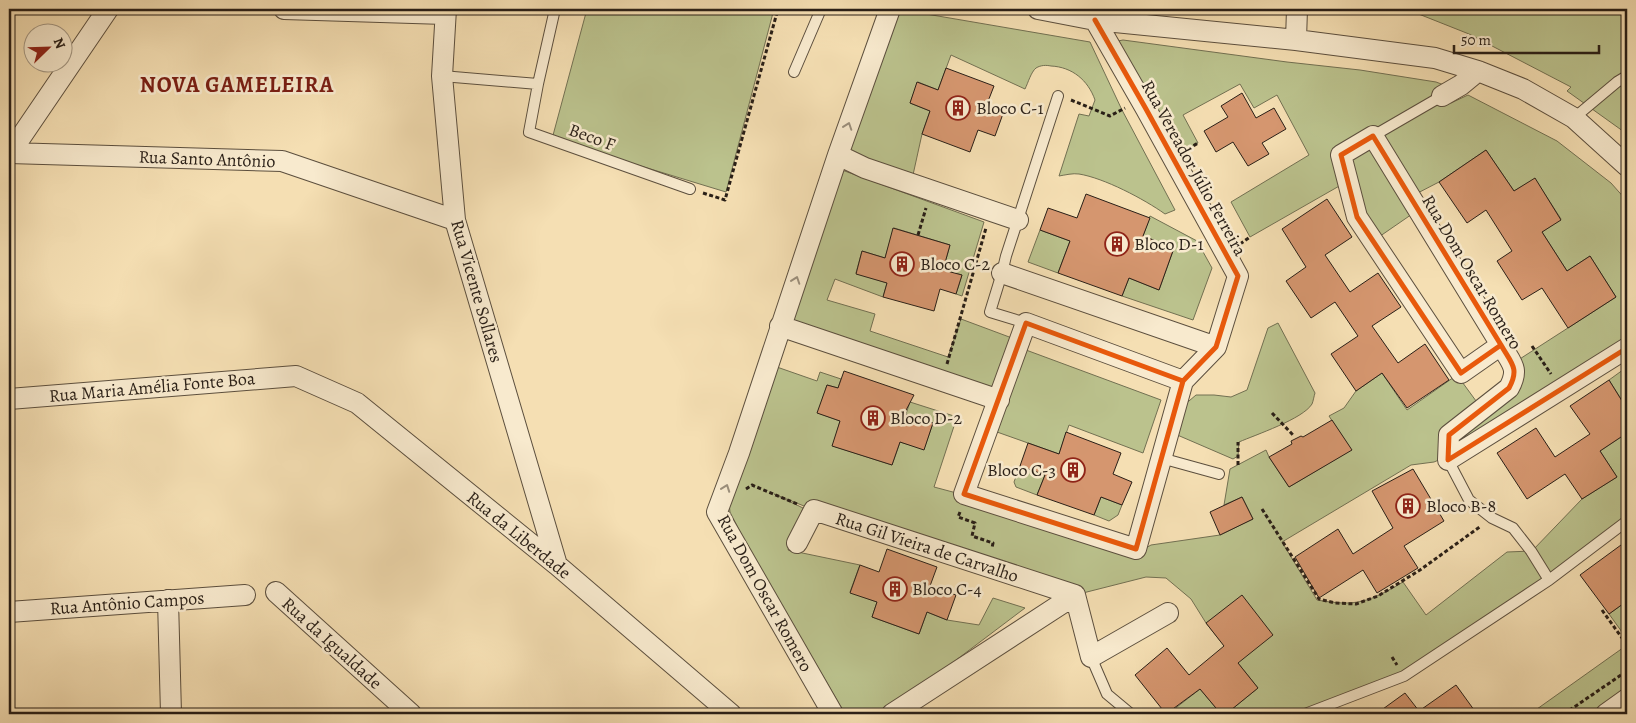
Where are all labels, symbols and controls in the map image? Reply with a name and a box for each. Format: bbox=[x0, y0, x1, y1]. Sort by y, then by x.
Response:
north arrow bbox=[22, 22, 72, 72]
scale bar bbox=[1454, 22, 1598, 54]
text: 50 m bbox=[1461, 30, 1491, 50]
text: N bbox=[49, 35, 70, 52]
district label: NOVA GAMELEIRA bbox=[140, 70, 334, 100]
street label: Rua Vereador Júlio Ferreira bbox=[1136, 76, 1253, 261]
building icon: Bloco C-1 bbox=[945, 95, 971, 121]
place label: Bloco C-1 bbox=[976, 96, 1044, 120]
street label: Beco F bbox=[565, 118, 619, 156]
one-way arrow bbox=[843, 122, 853, 131]
street label: Rua Santo Antônio bbox=[138, 145, 276, 173]
street label: Rua Dom Oscar Romero bbox=[1416, 190, 1528, 354]
street label: Rua Vicente Sollares bbox=[445, 217, 509, 365]
building icon: Bloco D-1 bbox=[1104, 231, 1130, 257]
place label: Bloco D-1 bbox=[1134, 232, 1204, 256]
building icon: Bloco C-2 bbox=[889, 251, 915, 277]
place label: Bloco C-2 bbox=[920, 252, 991, 276]
one-way arrow bbox=[790, 276, 800, 285]
street label: Rua Maria Amélia Fonte Boa bbox=[48, 366, 257, 408]
building icon: Bloco D-2 bbox=[860, 405, 886, 431]
place label: Bloco D-2 bbox=[890, 406, 962, 430]
building icon: Bloco C-3 bbox=[1060, 457, 1086, 483]
place label: Bloco C-3 bbox=[987, 458, 1056, 482]
one-way arrow bbox=[720, 484, 730, 493]
street label: Rua da Liberdade bbox=[462, 485, 576, 585]
building icon: Bloco B-8 bbox=[1395, 493, 1421, 519]
place label: Bloco B-8 bbox=[1426, 494, 1496, 518]
street label: Rua Gil Vieira de Carvalho bbox=[832, 506, 1022, 588]
street label: Rua Dom Oscar Romero bbox=[712, 510, 818, 676]
building icon: Bloco C-4 bbox=[882, 576, 908, 602]
place label: Bloco C-4 bbox=[912, 577, 982, 601]
street label: Rua Antônio Campos bbox=[49, 586, 205, 620]
street label: Rua da Igualdade bbox=[277, 592, 387, 694]

